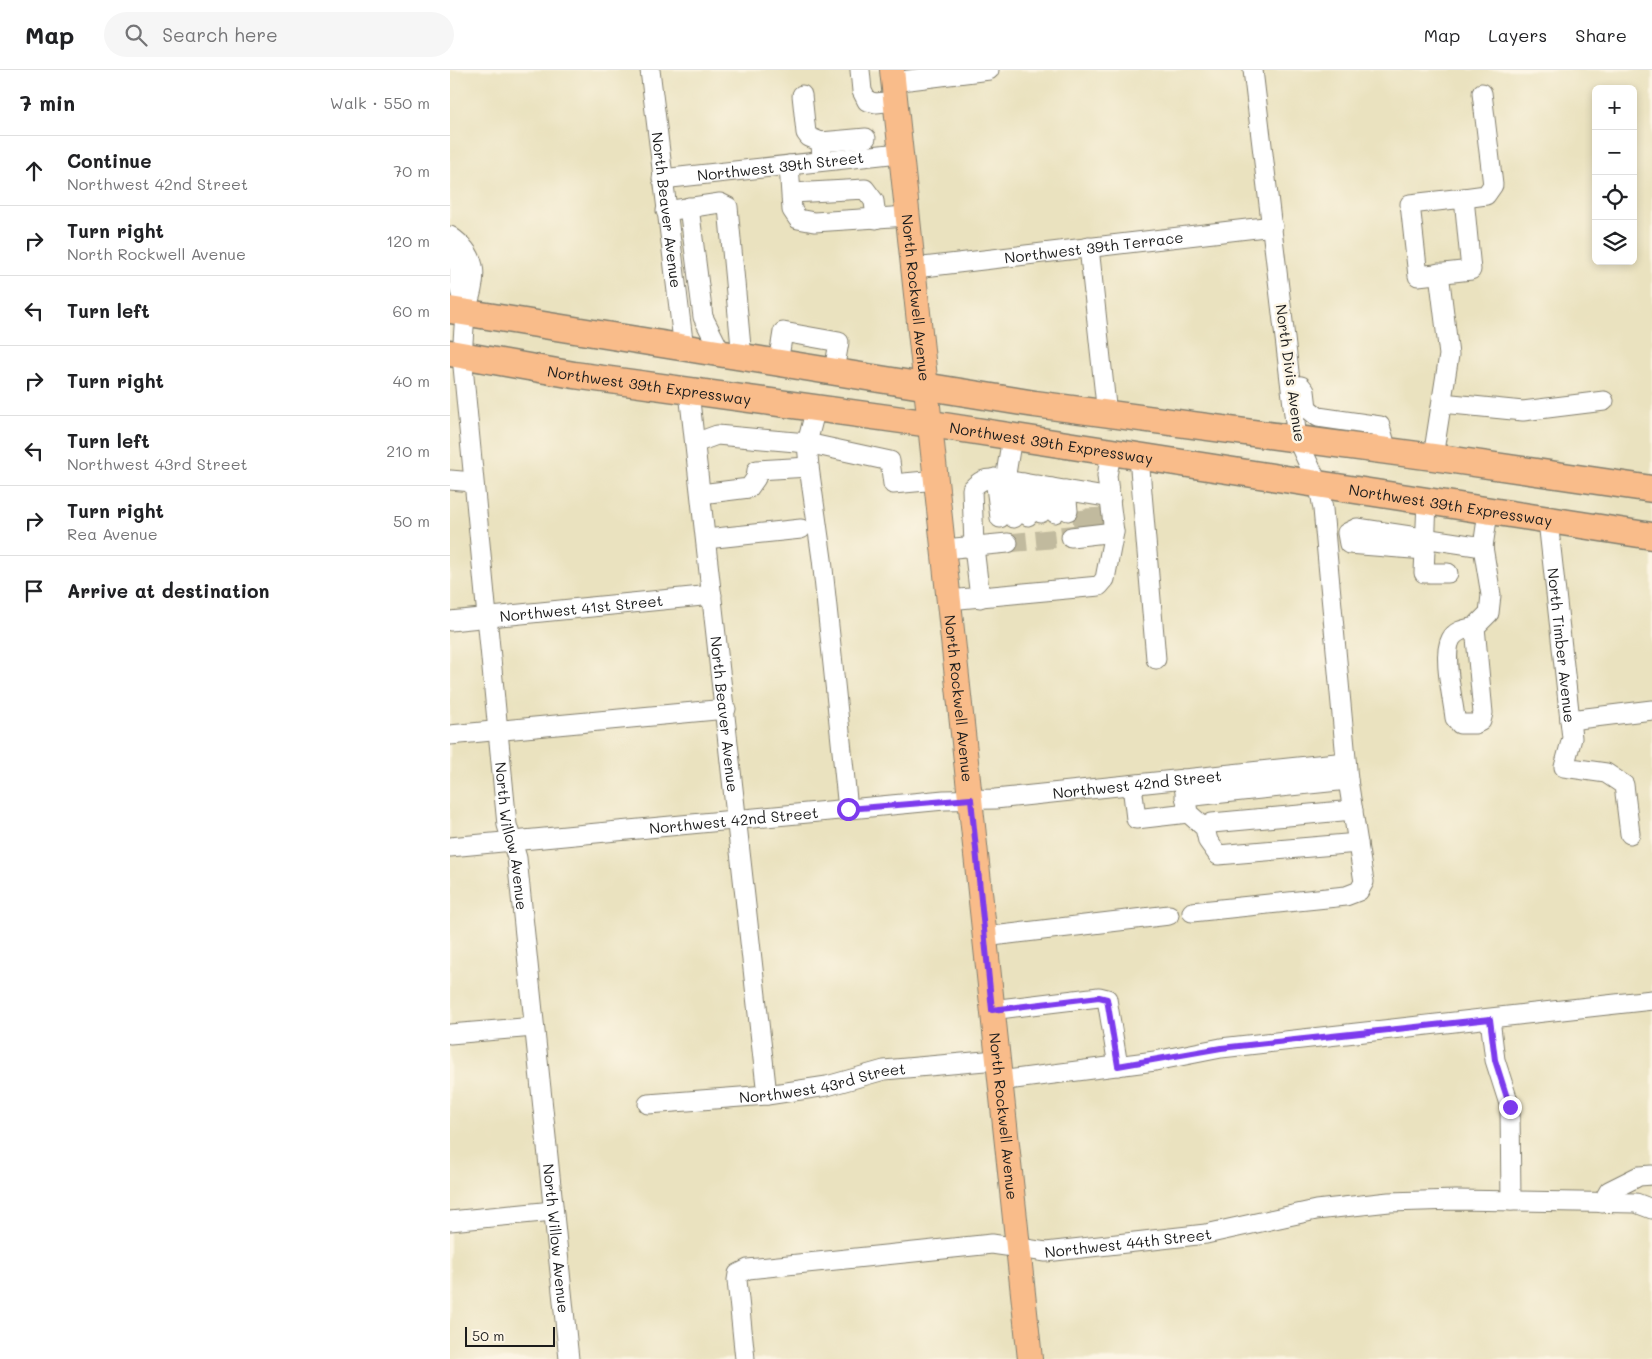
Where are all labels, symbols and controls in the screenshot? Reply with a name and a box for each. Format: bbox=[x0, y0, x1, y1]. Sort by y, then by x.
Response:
search box bbox=[104, 12, 454, 57]
text: Map bbox=[25, 19, 74, 50]
icon: search bbox=[122, 21, 150, 49]
text: Search here bbox=[162, 22, 278, 47]
text: Map bbox=[1424, 23, 1460, 47]
text: Layers bbox=[1488, 23, 1547, 47]
text: Share bbox=[1575, 23, 1627, 47]
map controls bbox=[1592, 85, 1637, 265]
button: + bbox=[1592, 85, 1637, 130]
text: 7 min bbox=[20, 89, 75, 116]
text: Walk · 550 m bbox=[330, 92, 430, 113]
button: − bbox=[1592, 130, 1637, 175]
street label: North Beaver Avenue bbox=[648, 131, 686, 289]
street label: Northwest 39th Street bbox=[696, 147, 865, 185]
text: Continue bbox=[67, 148, 152, 173]
icon: ahead bbox=[20, 157, 48, 185]
text: 70 m bbox=[393, 160, 430, 181]
text: Northwest 42nd Street bbox=[67, 173, 248, 194]
button: locate bbox=[1592, 175, 1637, 220]
street label: North Rockwell Avenue bbox=[897, 213, 935, 382]
text: Turn right bbox=[67, 218, 164, 243]
button: layers bbox=[1592, 220, 1637, 265]
icon: right bbox=[20, 227, 48, 255]
street label: Northwest 39th Terrace bbox=[1003, 227, 1184, 267]
text: 120 m bbox=[386, 230, 430, 251]
text: North Rockwell Avenue bbox=[67, 243, 246, 264]
icon: left bbox=[20, 297, 48, 325]
text: Turn left bbox=[67, 298, 150, 323]
text: 60 m bbox=[393, 300, 430, 321]
street label: North Divis Avenue bbox=[1271, 303, 1311, 443]
street label: Northwest 39th Expressway bbox=[546, 360, 753, 409]
icon: right bbox=[20, 367, 48, 395]
text: Turn right bbox=[67, 368, 164, 393]
text: 40 m bbox=[393, 370, 430, 391]
street label: Northwest 39th Expressway bbox=[948, 417, 1155, 468]
text: Turn left bbox=[67, 428, 150, 453]
icon: left bbox=[20, 437, 48, 465]
text: 210 m bbox=[386, 440, 430, 461]
text: Northwest 43rd Street bbox=[67, 453, 248, 474]
street label: Northwest 39th Expressway bbox=[1347, 479, 1554, 530]
text: Turn right bbox=[67, 498, 164, 523]
icon: right bbox=[20, 507, 48, 535]
text: 50 m bbox=[393, 510, 430, 531]
text: Rea Avenue bbox=[67, 523, 158, 544]
street label: North Timber Avenue bbox=[1543, 567, 1580, 724]
icon: arrive bbox=[20, 577, 48, 605]
text: Arrive at destination bbox=[67, 578, 270, 603]
street label: Northwest 41st Street bbox=[499, 590, 664, 626]
street label: North Rockwell Avenue bbox=[940, 614, 978, 783]
street label: North Beaver Avenue bbox=[706, 635, 743, 793]
street label: North Willow Avenue bbox=[491, 761, 532, 911]
street label: Northwest 42nd Street bbox=[1051, 765, 1222, 803]
route start bbox=[837, 798, 860, 821]
street label: Northwest 42nd Street bbox=[648, 802, 819, 838]
street label: North Rockwell Avenue bbox=[985, 1031, 1023, 1201]
street label: Northwest 43rd Street bbox=[738, 1058, 906, 1107]
route end bbox=[1499, 1096, 1522, 1119]
street label: North Willow Avenue bbox=[539, 1163, 574, 1314]
street label: Northwest 44th Street bbox=[1044, 1223, 1213, 1262]
scale bar bbox=[465, 1324, 555, 1347]
text: 50 m bbox=[472, 1326, 504, 1345]

